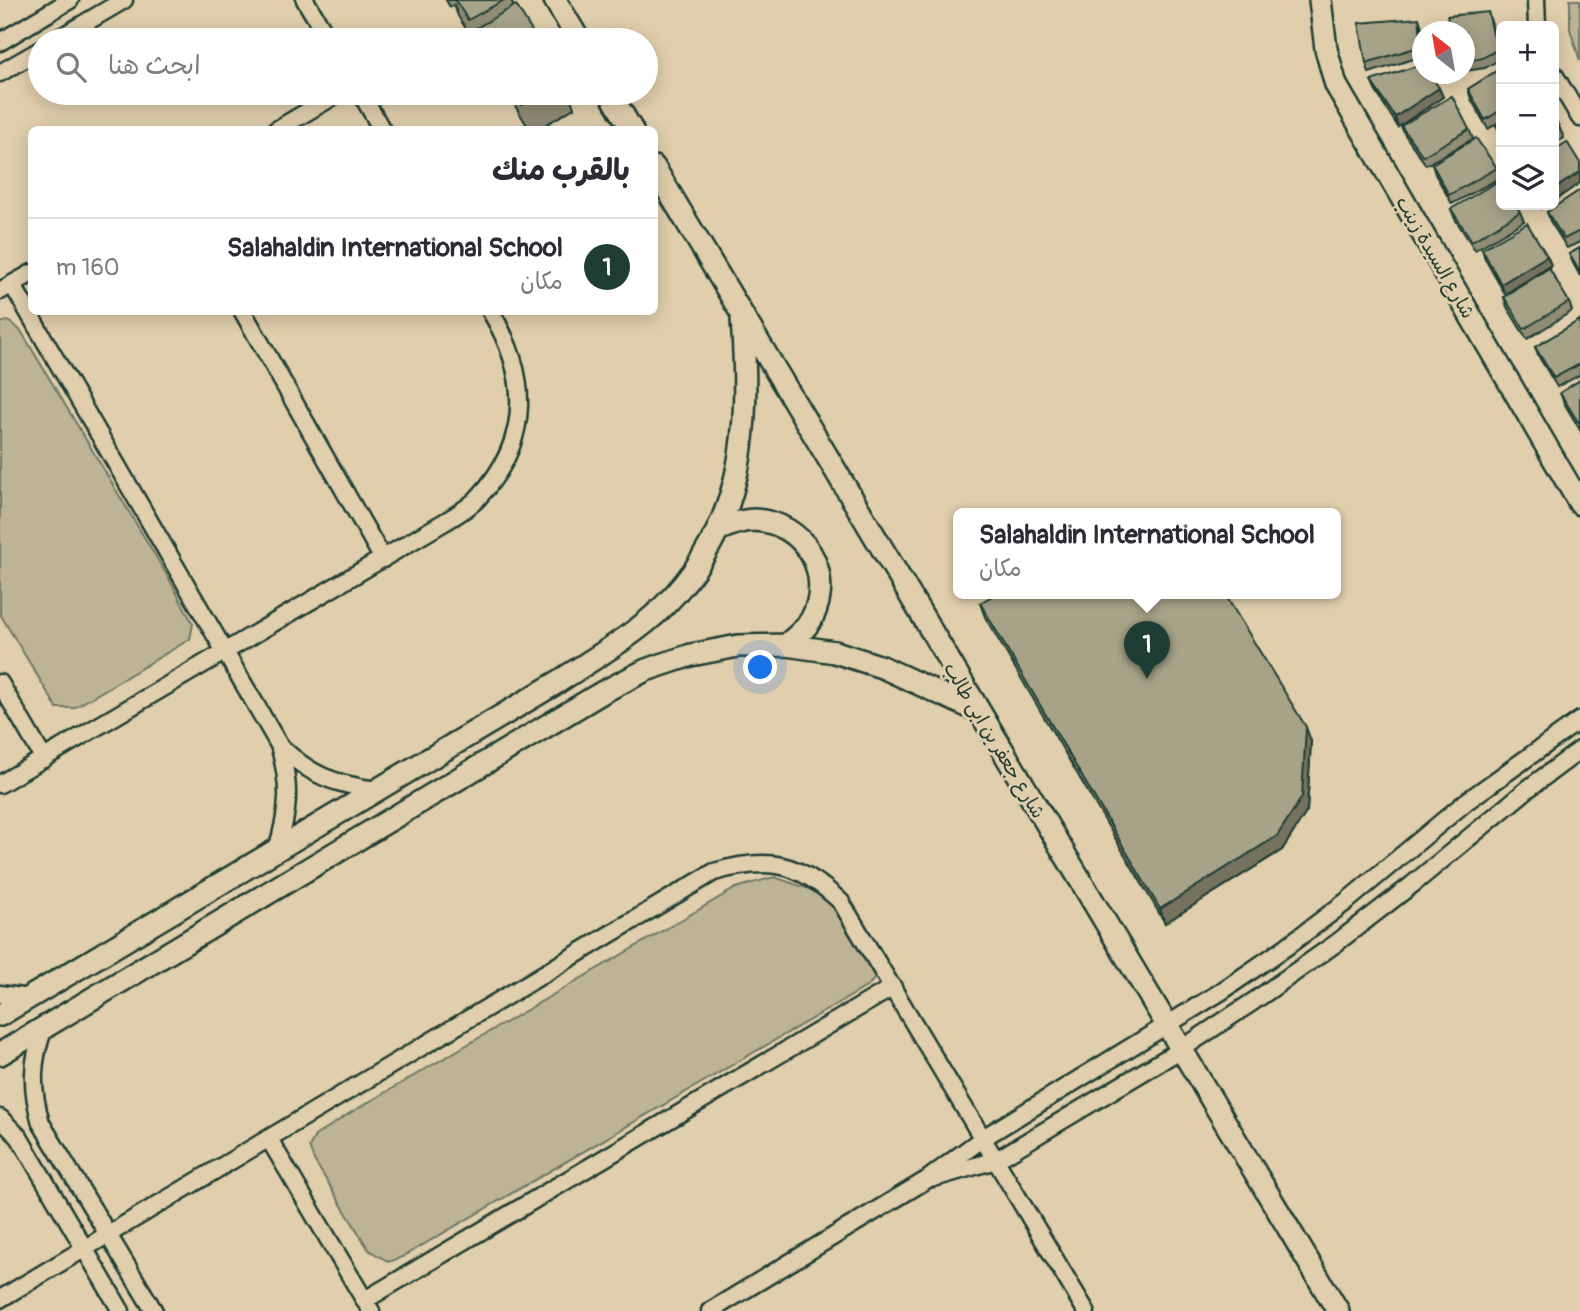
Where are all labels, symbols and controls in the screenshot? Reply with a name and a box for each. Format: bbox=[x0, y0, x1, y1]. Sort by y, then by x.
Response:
north arrow bbox=[1412, 21, 1475, 84]
map controls bbox=[1496, 21, 1559, 210]
button: + bbox=[1496, 21, 1559, 84]
search box bbox=[28, 28, 658, 105]
icon: search bbox=[52, 48, 90, 86]
text: ابحث هنا bbox=[108, 50, 201, 82]
button: − bbox=[1496, 84, 1559, 147]
button: layers bbox=[1496, 147, 1559, 210]
text: بالقرب منك bbox=[492, 152, 630, 189]
street label: شارع السيدة زينب bbox=[1389, 192, 1480, 324]
text: Salahaldin International School bbox=[227, 232, 563, 264]
text: 160 m bbox=[56, 253, 120, 282]
text: 1 bbox=[603, 253, 612, 282]
text: مكان bbox=[520, 267, 563, 296]
popup bbox=[953, 508, 1341, 599]
text: Salahaldin International School bbox=[979, 519, 1315, 551]
text: مكان bbox=[979, 554, 1022, 583]
pin: 1 bbox=[1124, 621, 1170, 679]
your location bbox=[743, 650, 777, 684]
street label: شارع جعفر بن ابى طالب bbox=[937, 658, 1050, 824]

